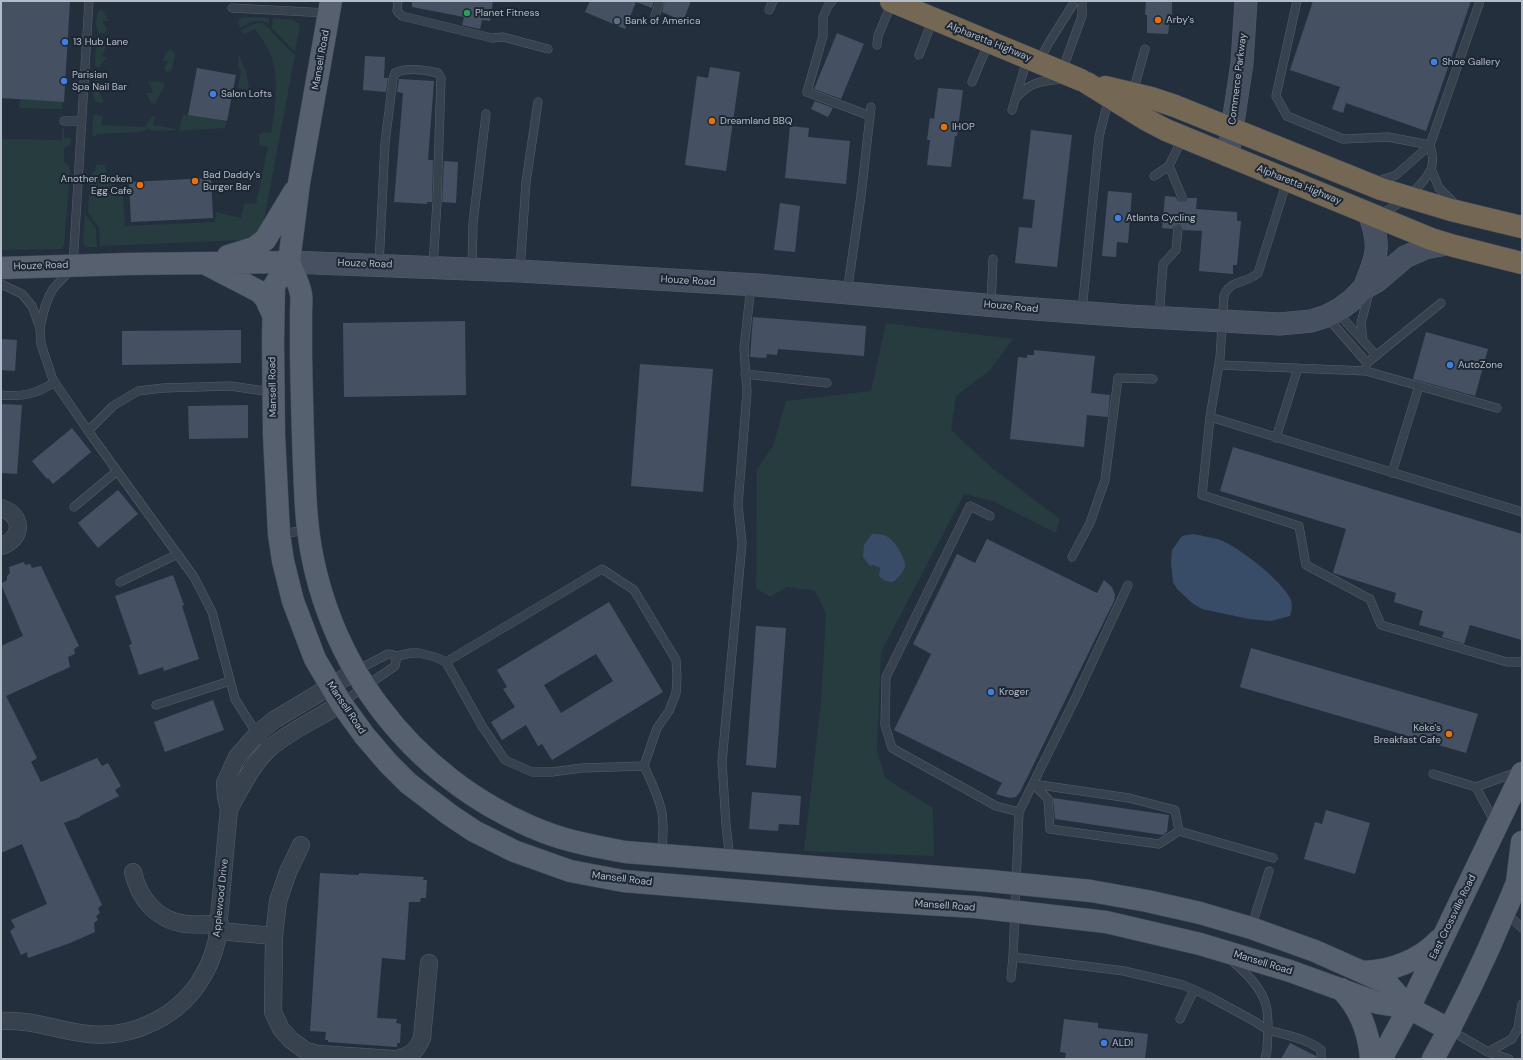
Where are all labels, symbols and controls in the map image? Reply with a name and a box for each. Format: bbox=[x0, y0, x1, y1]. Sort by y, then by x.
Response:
place label: Planet Fitness bbox=[475, 7, 539, 19]
marker: Planet Fitness bbox=[462, 8, 472, 18]
place label: Arby's bbox=[1166, 14, 1194, 26]
place label: Bank of America bbox=[625, 15, 700, 27]
marker: Arby's bbox=[1153, 15, 1163, 25]
marker: Bank of America bbox=[612, 16, 622, 26]
street label: Alpharetta Highway bbox=[945, 20, 1033, 64]
street label: Mansell Road bbox=[310, 29, 332, 91]
street label: Commerce Parkway bbox=[1226, 33, 1250, 125]
place label: 13 Hub Lane bbox=[73, 36, 128, 48]
marker: 13 Hub Lane bbox=[60, 37, 70, 47]
place label: Shoe Gallery bbox=[1442, 56, 1500, 68]
marker: Shoe Gallery bbox=[1429, 57, 1439, 67]
place label: Parisian Spa Nail Bar bbox=[72, 69, 127, 92]
marker: Parisian Spa Nail Bar bbox=[59, 76, 69, 86]
place label: Salon Lofts bbox=[221, 88, 272, 100]
marker: Salon Lofts bbox=[208, 89, 218, 99]
place label: Dreamland BBQ bbox=[720, 115, 793, 127]
marker: Dreamland BBQ bbox=[707, 116, 717, 126]
place label: IHOP bbox=[952, 121, 975, 133]
marker: IHOP bbox=[939, 122, 949, 132]
street label: Alpharetta Highway bbox=[1255, 163, 1343, 207]
place label: Bad Daddy's Burger Bar bbox=[203, 169, 260, 192]
place label: Another Broken Egg Cafe bbox=[61, 173, 132, 196]
marker: Bad Daddy's Burger Bar bbox=[190, 176, 200, 186]
marker: Another Broken Egg Cafe bbox=[135, 180, 145, 190]
place label: Atlanta Cycling bbox=[1126, 212, 1195, 224]
marker: Atlanta Cycling bbox=[1113, 213, 1123, 223]
street label: Houze Road bbox=[337, 257, 393, 271]
street label: Houze Road bbox=[13, 259, 69, 273]
street label: Houze Road bbox=[660, 274, 716, 288]
street label: Houze Road bbox=[983, 299, 1039, 315]
street label: Mansell Road bbox=[266, 357, 280, 417]
place label: AutoZone bbox=[1458, 359, 1503, 371]
marker: AutoZone bbox=[1445, 360, 1455, 370]
street label: Mansell Road bbox=[324, 679, 368, 737]
place label: Kroger bbox=[999, 686, 1029, 698]
marker: Kroger bbox=[986, 687, 996, 697]
place label: Keke's Breakfast Cafe bbox=[1374, 722, 1441, 746]
marker: Keke's Breakfast Cafe bbox=[1444, 729, 1454, 739]
street label: Applewood Drive bbox=[211, 858, 231, 938]
street label: Mansell Road bbox=[591, 869, 653, 889]
street label: East Crossville Road bbox=[1427, 873, 1479, 961]
street label: Mansell Road bbox=[914, 898, 976, 914]
street label: Mansell Road bbox=[1232, 948, 1294, 978]
place label: ALDI bbox=[1112, 1037, 1133, 1049]
marker: ALDI bbox=[1099, 1038, 1109, 1048]

